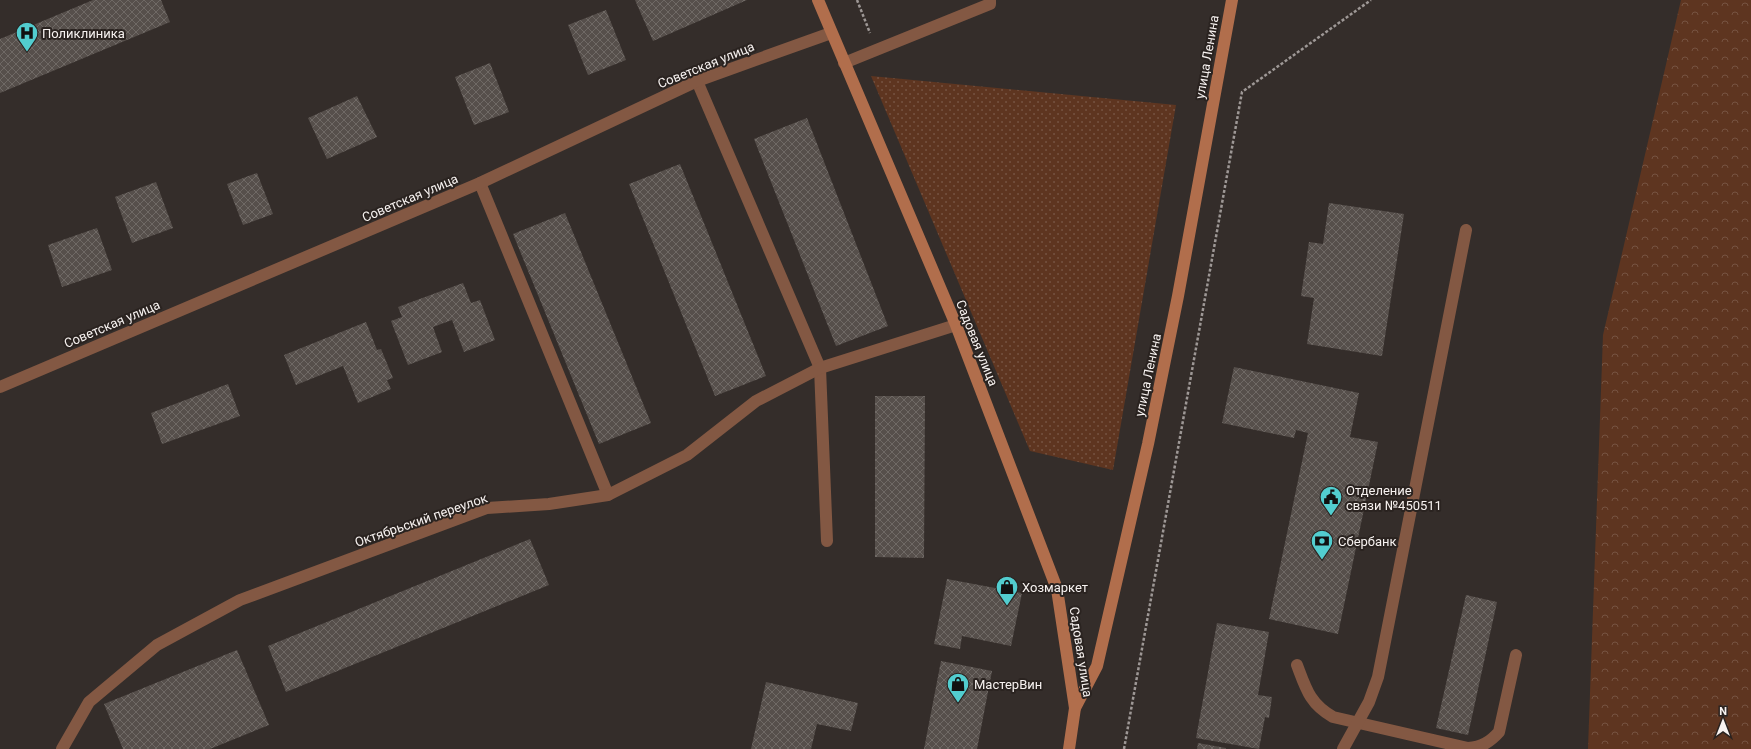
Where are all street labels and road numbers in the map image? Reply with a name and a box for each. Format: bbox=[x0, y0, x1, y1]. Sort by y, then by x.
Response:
street label: улица Ленина bbox=[1192, 14, 1222, 100]
street label: Советская улица bbox=[656, 39, 756, 91]
street label: Советская улица bbox=[360, 171, 460, 225]
street label: Советская улица bbox=[62, 297, 162, 351]
street label: Садовая улица bbox=[953, 298, 1001, 388]
street label: улица Ленина bbox=[1132, 332, 1164, 418]
street label: Октябрьский переулок bbox=[353, 490, 489, 550]
street label: Садовая улица bbox=[1066, 606, 1096, 698]

